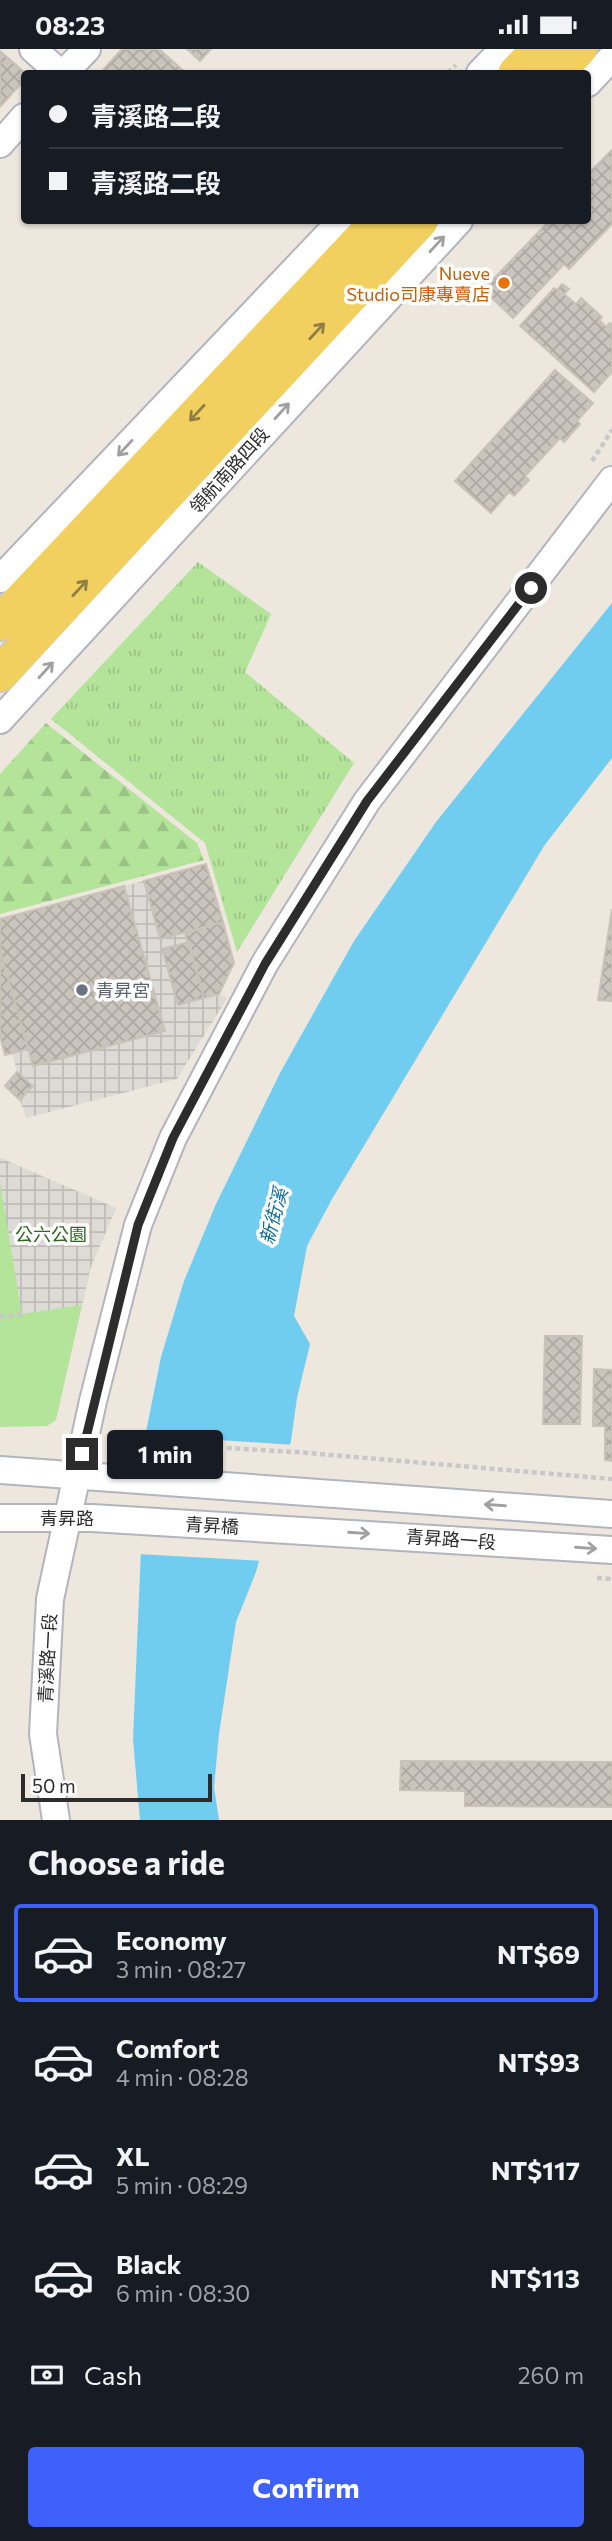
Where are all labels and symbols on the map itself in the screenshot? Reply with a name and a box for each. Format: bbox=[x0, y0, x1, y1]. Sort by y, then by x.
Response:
one-way arrow bbox=[428, 236, 445, 253]
place label: Nueve Studio司康專賣店 bbox=[346, 262, 490, 305]
marker: Nueve Studio司康專賣店 bbox=[496, 275, 512, 291]
one-way arrow bbox=[309, 323, 326, 340]
one-way arrow bbox=[274, 403, 290, 421]
one-way arrow bbox=[188, 404, 205, 421]
street label: 領航南路四段 bbox=[185, 423, 273, 517]
one-way arrow bbox=[117, 439, 134, 456]
route start bbox=[515, 572, 547, 604]
one-way arrow bbox=[71, 580, 88, 597]
one-way arrow bbox=[38, 661, 54, 679]
place label: 青昇宮 bbox=[96, 979, 150, 1001]
marker: 青昇宮 bbox=[74, 982, 90, 998]
water label: 新街溪 bbox=[255, 1183, 292, 1247]
park label: 公六公園 bbox=[15, 1223, 87, 1245]
callout: 1 min bbox=[106, 1429, 222, 1479]
route end bbox=[66, 1438, 98, 1470]
one-way arrow bbox=[484, 1498, 507, 1511]
street label: 青昇路 bbox=[40, 1507, 94, 1529]
street label: 青昇橋 bbox=[184, 1513, 240, 1537]
street label: 青昇路一段 bbox=[405, 1525, 497, 1553]
one-way arrow bbox=[347, 1527, 370, 1540]
one-way arrow bbox=[574, 1542, 597, 1555]
street label: 青溪路一段 bbox=[34, 1612, 60, 1704]
scale bar bbox=[21, 1771, 212, 1803]

